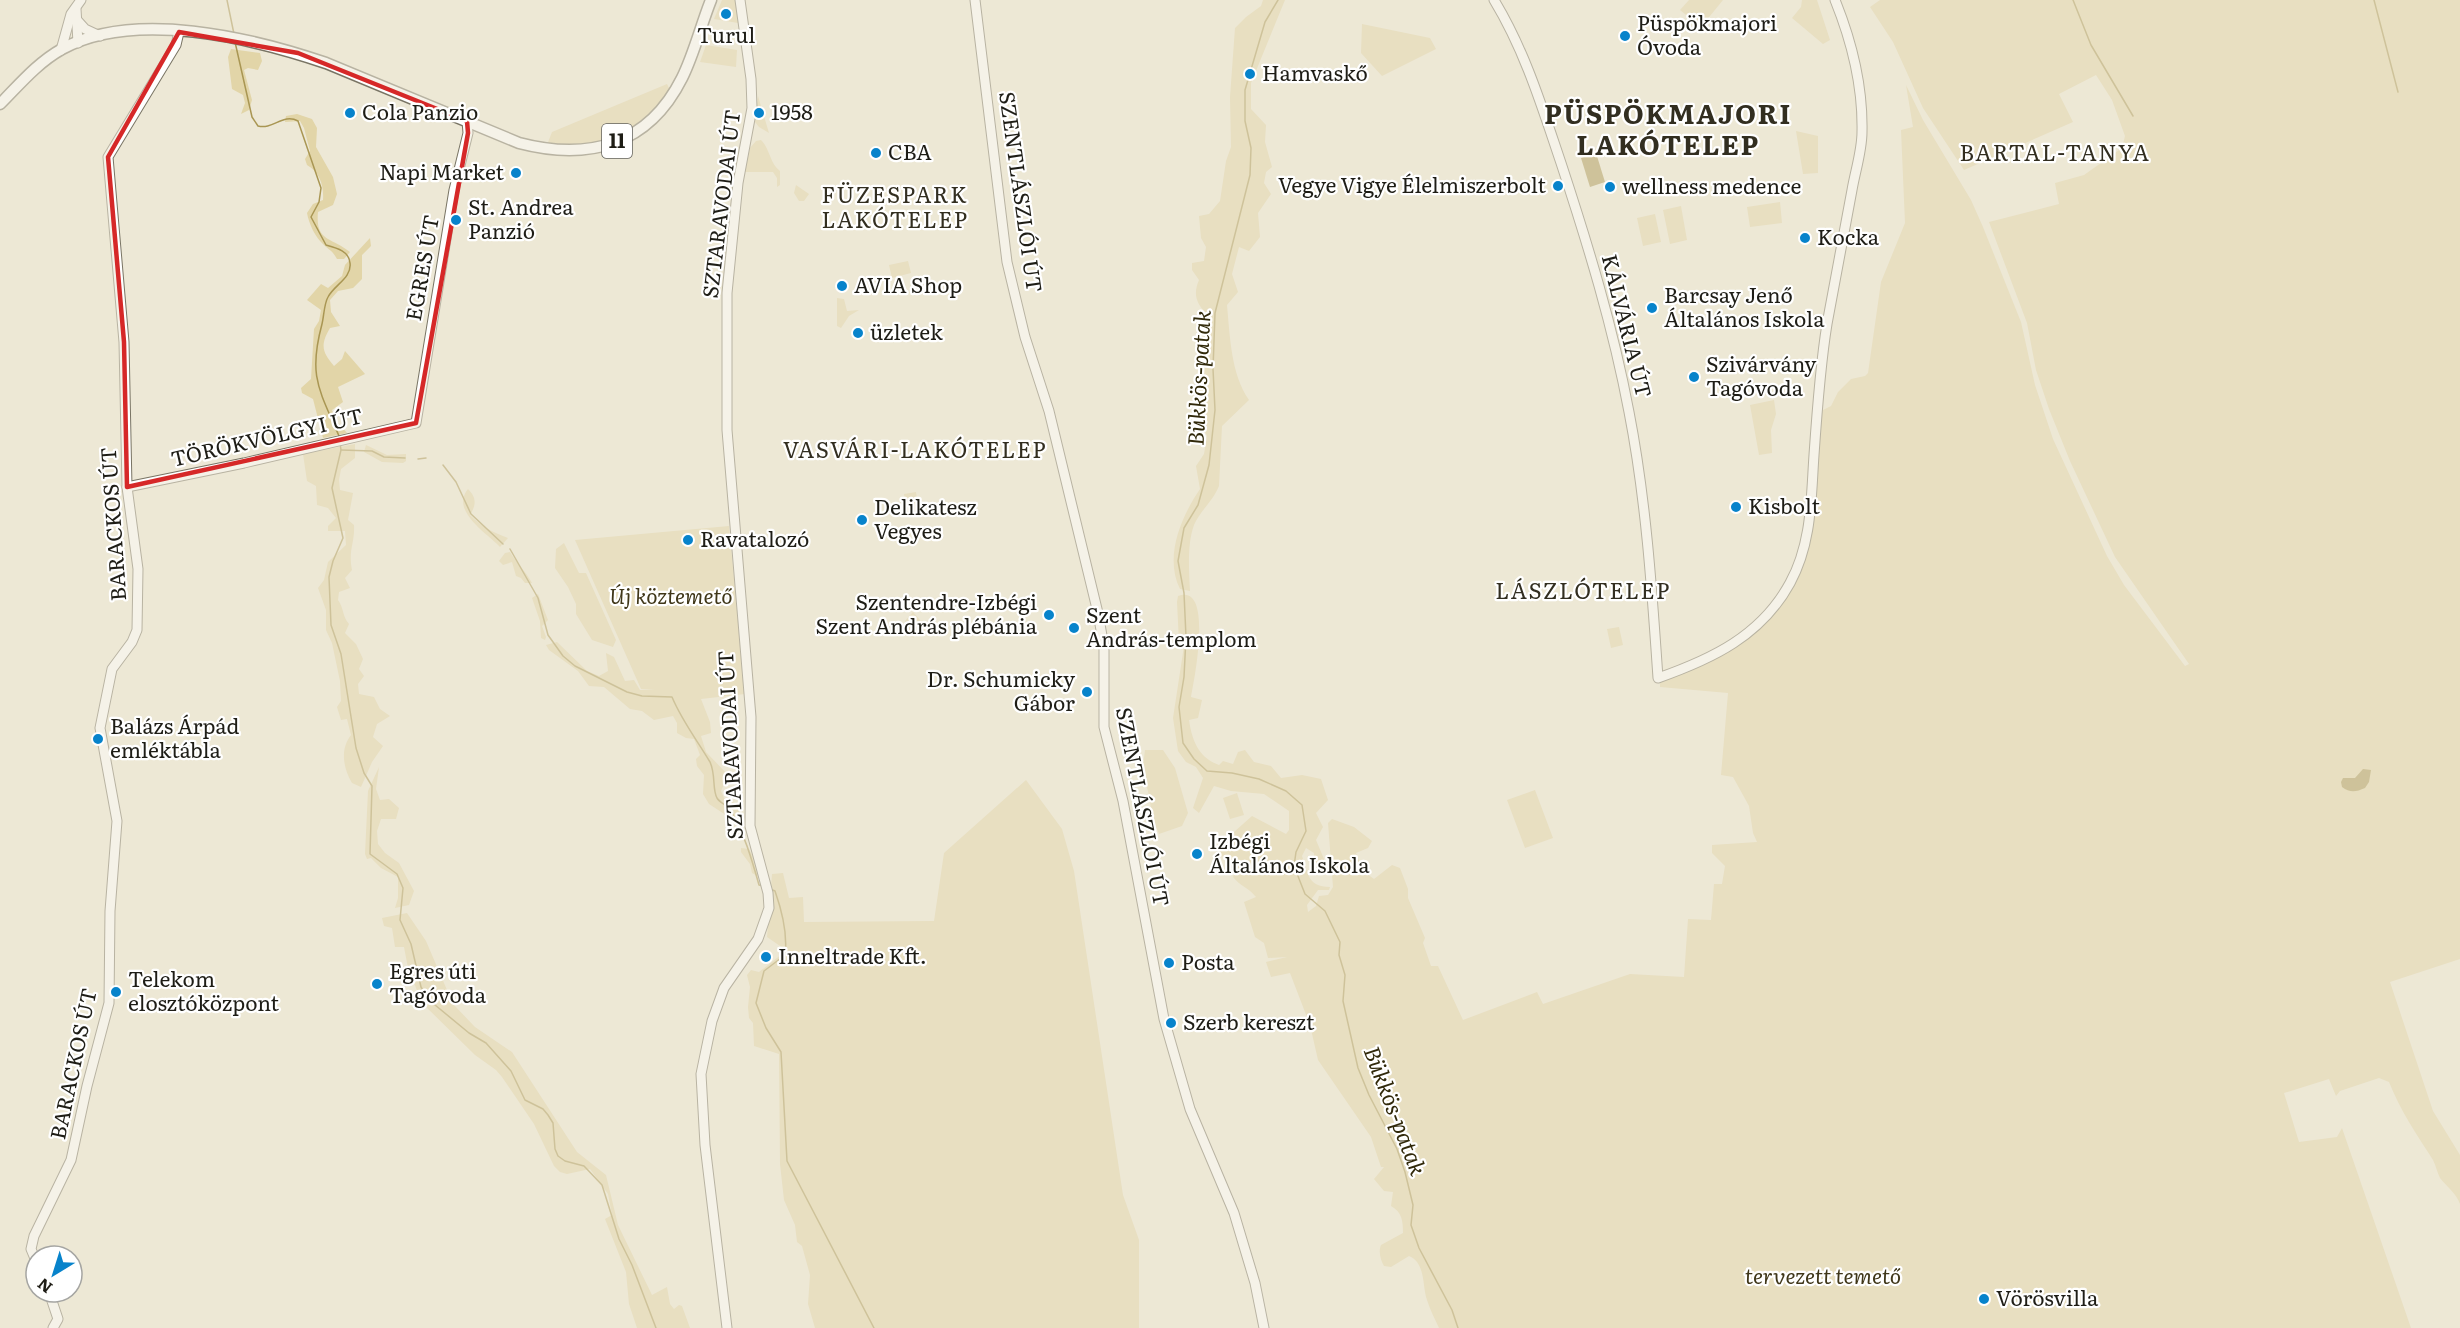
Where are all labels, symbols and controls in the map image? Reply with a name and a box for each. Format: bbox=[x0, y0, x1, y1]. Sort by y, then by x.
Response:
place label: Püspökmajori Óvoda bbox=[1637, 6, 1777, 61]
marker: Turul bbox=[719, 7, 733, 21]
place label: Turul bbox=[697, 18, 755, 49]
marker: Püspökmajori Óvoda bbox=[1618, 29, 1632, 43]
place label: Hamvaskő bbox=[1262, 56, 1368, 87]
marker: Hamvaskő bbox=[1243, 67, 1257, 81]
street label: SZENTLÁSZLÓI ÚT bbox=[993, 89, 1052, 294]
district label: PÜSPÖKMAJORI LAKÓTELEP bbox=[1544, 92, 1792, 163]
place label: Cola Panzio bbox=[362, 95, 478, 126]
place label: 1958 bbox=[771, 95, 813, 126]
marker: Cola Panzio bbox=[343, 106, 357, 120]
marker: 1958 bbox=[752, 106, 766, 120]
street label: SZTARAVODAI ÚT bbox=[693, 108, 746, 300]
road number: 11 bbox=[602, 124, 632, 158]
place label: CBA bbox=[888, 135, 932, 166]
district label: BARTAL-TANYA bbox=[1959, 135, 2151, 168]
marker: CBA bbox=[869, 146, 883, 160]
place label: Napi Market bbox=[379, 155, 505, 186]
marker: Napi Market bbox=[509, 166, 523, 180]
place label: Vegye Vigye Élelmiszerbolt bbox=[1278, 168, 1547, 199]
place label: wellness medence bbox=[1622, 169, 1801, 200]
district label: FÜZESPARK LAKÓTELEP bbox=[822, 177, 968, 235]
marker: Vegye Vigye Élelmiszerbolt bbox=[1551, 179, 1565, 193]
marker: wellness medence bbox=[1603, 180, 1617, 194]
place label: St. Andrea Panzió bbox=[468, 190, 574, 245]
street label: EGRES ÚT bbox=[396, 212, 445, 323]
marker: St. Andrea Panzió bbox=[449, 213, 463, 227]
place label: Kocka bbox=[1817, 220, 1880, 251]
marker: Kocka bbox=[1798, 231, 1812, 245]
street label: KÁLVÁRIA ÚT bbox=[1596, 250, 1661, 400]
place label: AVIA Shop bbox=[854, 268, 962, 299]
place label: Barcsay Jenő Általános Iskola bbox=[1664, 278, 1825, 333]
marker: AVIA Shop bbox=[835, 279, 849, 293]
marker: Barcsay Jenő Általános Iskola bbox=[1645, 301, 1659, 315]
water label: Bükkös-patak bbox=[1177, 309, 1218, 447]
place label: üzletek bbox=[870, 315, 943, 346]
marker: üzletek bbox=[851, 326, 865, 340]
place label: Szivárvány Tagóvoda bbox=[1706, 347, 1817, 402]
marker: Szivárvány Tagóvoda bbox=[1687, 370, 1701, 384]
street label: TÖRÖKVÖLGYI ÚT bbox=[167, 398, 366, 473]
district label: VASVÁRI-LAKÓTELEP bbox=[783, 432, 1047, 465]
street label: BARACKOS ÚT bbox=[91, 446, 132, 602]
place label: Kisbolt bbox=[1748, 489, 1820, 520]
place label: Delikatesz Vegyes bbox=[874, 490, 977, 545]
marker: Kisbolt bbox=[1729, 500, 1743, 514]
marker: Delikatesz Vegyes bbox=[855, 513, 869, 527]
place label: Ravatalozó bbox=[700, 522, 809, 553]
marker: Ravatalozó bbox=[681, 533, 695, 547]
district label: LÁSZLÓTELEP bbox=[1495, 573, 1671, 606]
park label: Új köztemető bbox=[609, 579, 733, 610]
place label: Szentendre-Izbégi Szent András plébánia bbox=[816, 585, 1038, 640]
place label: Szent András-templom bbox=[1086, 598, 1257, 653]
marker: Szentendre-Izbégi Szent András plébánia bbox=[1042, 608, 1056, 622]
marker: Szent András-templom bbox=[1067, 621, 1081, 635]
street label: SZTARAVODAI ÚT bbox=[708, 650, 749, 841]
place label: Dr. Schumicky Gábor bbox=[927, 662, 1076, 717]
marker: Dr. Schumicky Gábor bbox=[1080, 685, 1094, 699]
street label: SZENTLÁSZLÓI ÚT bbox=[1110, 704, 1179, 909]
place label: Balázs Árpád emléktábla bbox=[110, 709, 240, 764]
marker: Balázs Árpád emléktábla bbox=[91, 732, 105, 746]
place label: Izbégi Általános Iskola bbox=[1209, 824, 1370, 879]
marker: Izbégi Általános Iskola bbox=[1190, 847, 1204, 861]
place label: Inneltrade Kft. bbox=[778, 939, 927, 970]
place label: Posta bbox=[1181, 945, 1235, 976]
marker: Inneltrade Kft. bbox=[759, 950, 773, 964]
place label: Egres úti Tagóvoda bbox=[389, 954, 487, 1009]
marker: Posta bbox=[1162, 956, 1176, 970]
place label: Telekom elosztóközpont bbox=[128, 962, 280, 1017]
marker: Egres úti Tagóvoda bbox=[370, 977, 384, 991]
street label: BARACKOS ÚT bbox=[40, 985, 103, 1142]
marker: Telekom elosztóközpont bbox=[109, 985, 123, 999]
place label: Szerb kereszt bbox=[1183, 1005, 1315, 1036]
marker: Szerb kereszt bbox=[1164, 1016, 1178, 1030]
water label: Bükkös-patak bbox=[1357, 1041, 1436, 1180]
north arrow bbox=[24, 1244, 84, 1304]
park label: tervezett temető bbox=[1745, 1259, 1901, 1290]
text: N bbox=[31, 1273, 57, 1300]
place label: Vörösvilla bbox=[1996, 1281, 2099, 1312]
marker: Vörösvilla bbox=[1977, 1292, 1991, 1306]

